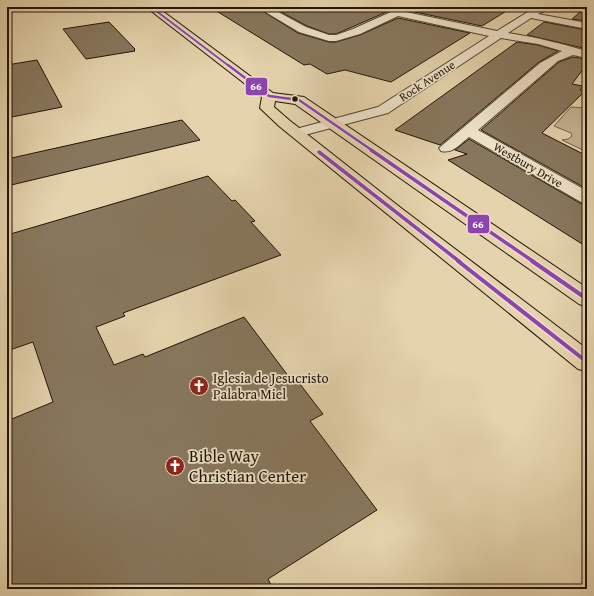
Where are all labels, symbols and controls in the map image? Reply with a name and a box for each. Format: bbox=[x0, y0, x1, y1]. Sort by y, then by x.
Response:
street label: Rock Avenue bbox=[395, 56, 458, 105]
line badge: 66 bbox=[245, 77, 268, 96]
text: 66 bbox=[250, 78, 262, 94]
unlabelled marker bbox=[290, 94, 300, 104]
street label: Westbury Drive bbox=[490, 138, 566, 191]
line badge: 66 bbox=[467, 214, 490, 234]
text: 66 bbox=[472, 216, 484, 232]
place label: Iglesia de Jesucristo Palabra Miel bbox=[213, 368, 329, 404]
church icon: Iglesia de Jesucristo Palabra Miel bbox=[188, 375, 210, 397]
place label: Bible Way Christian Center bbox=[189, 443, 306, 488]
church icon: Bible Way Christian Center bbox=[164, 455, 186, 477]

